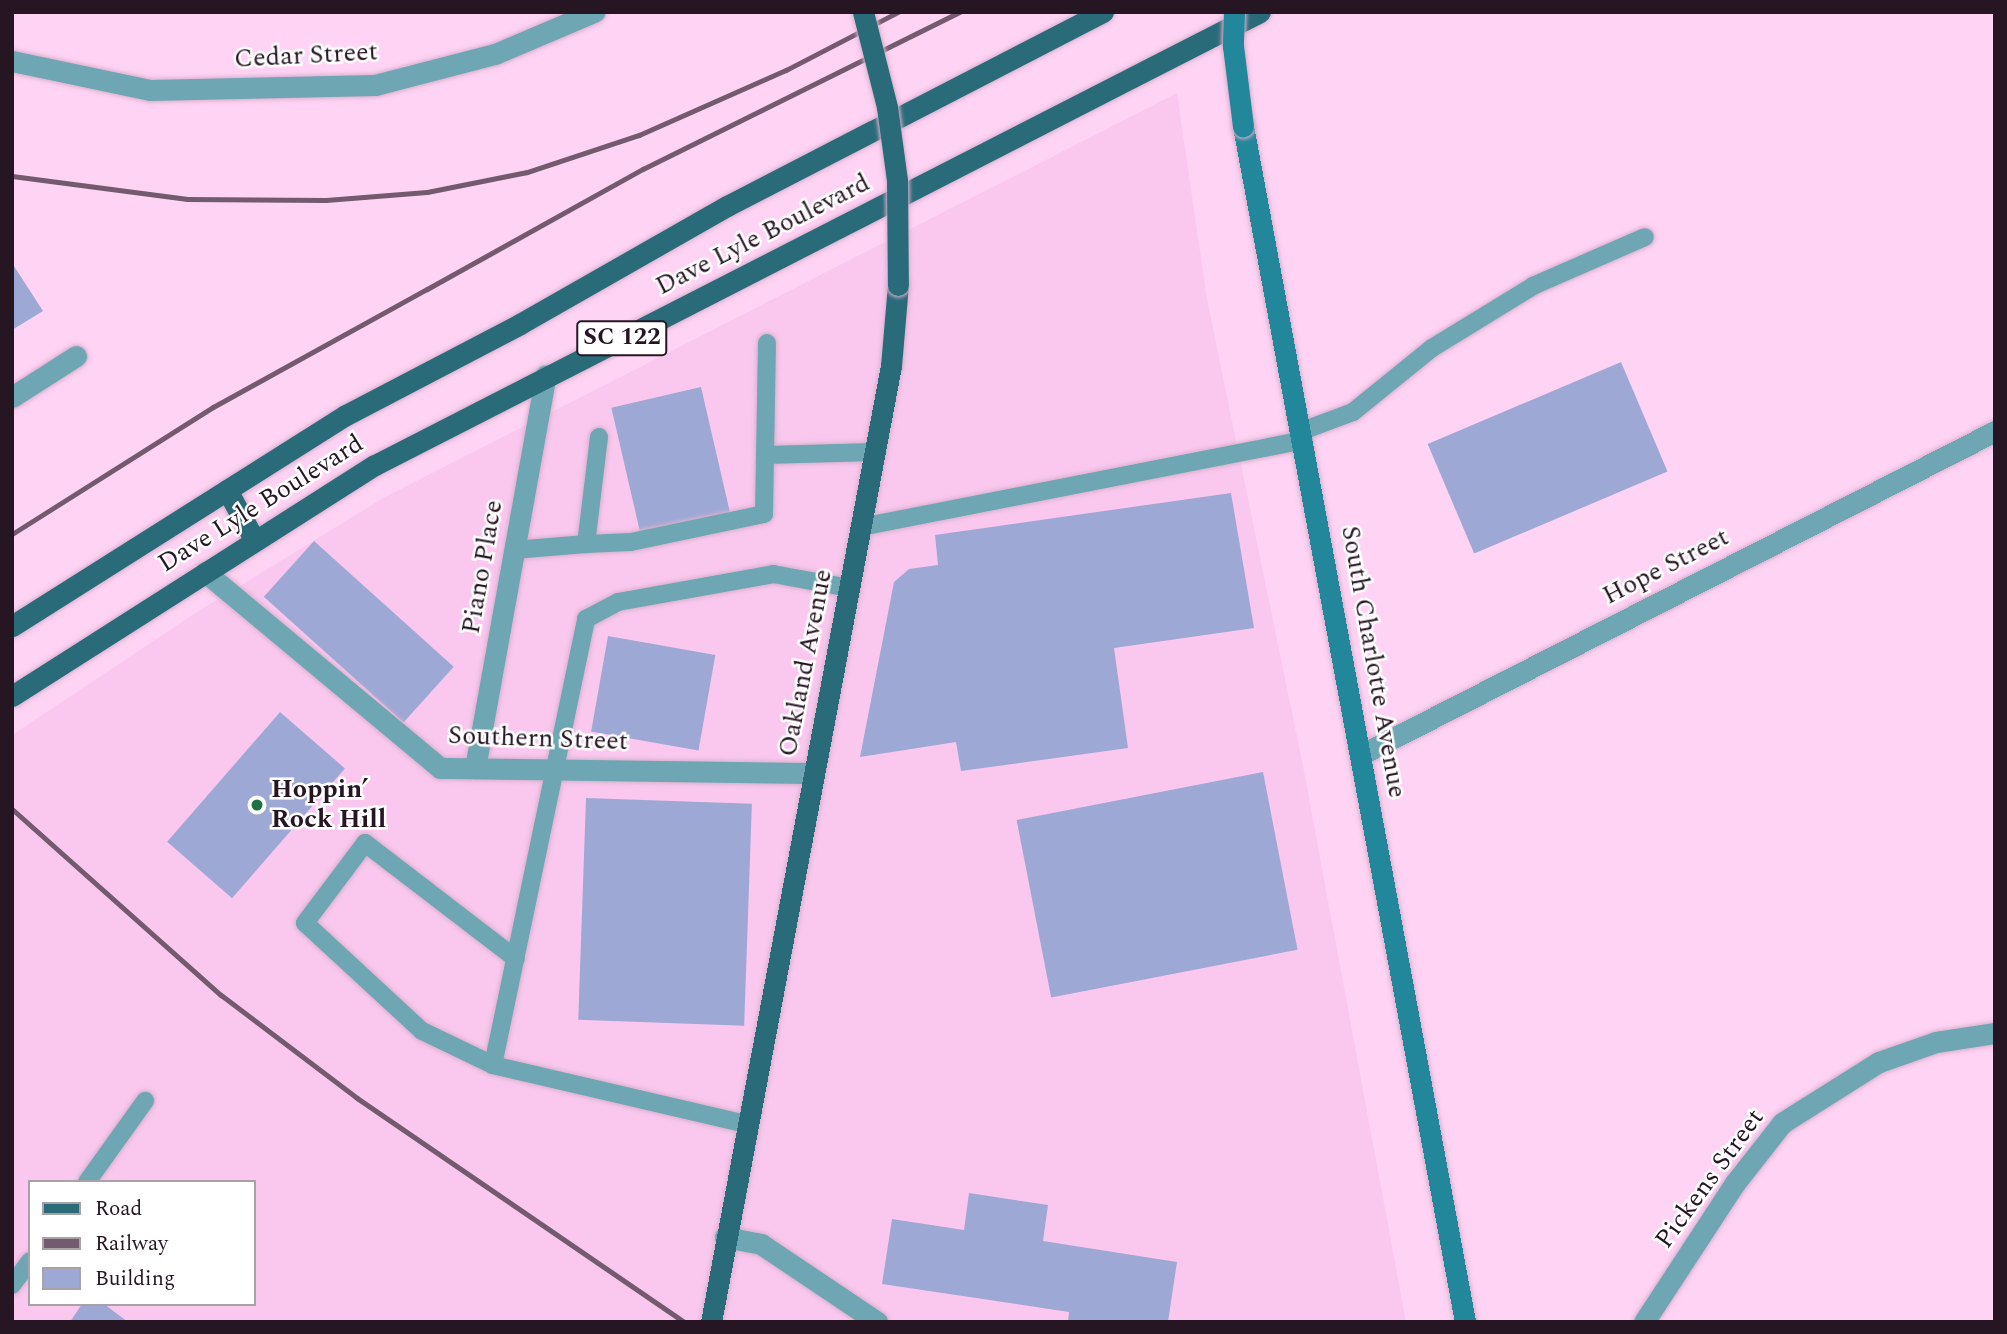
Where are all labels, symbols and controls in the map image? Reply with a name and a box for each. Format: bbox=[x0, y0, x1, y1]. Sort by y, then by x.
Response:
street label: Cedar Street bbox=[233, 37, 379, 75]
street label: Dave Lyle Boulevard bbox=[651, 168, 875, 302]
road number: SC 122 bbox=[575, 318, 669, 358]
street label: Dave Lyle Boulevard bbox=[153, 428, 369, 580]
street label: Piano Place bbox=[456, 498, 510, 636]
street label: Hope Street bbox=[1598, 522, 1734, 612]
street label: South Charlotte Avenue bbox=[1334, 524, 1412, 800]
street label: Oakland Avenue bbox=[773, 567, 839, 759]
street label: Southern Street bbox=[447, 720, 629, 758]
place label: Hoppin’ Rock Hill bbox=[271, 774, 386, 836]
marker: Hoppin’ Rock Hill bbox=[249, 797, 265, 813]
street label: Pickens Street bbox=[1649, 1103, 1771, 1255]
legend bbox=[28, 1180, 256, 1306]
text: Road bbox=[95, 1193, 142, 1225]
text: Railway bbox=[95, 1228, 168, 1260]
text: Building bbox=[95, 1263, 175, 1295]

